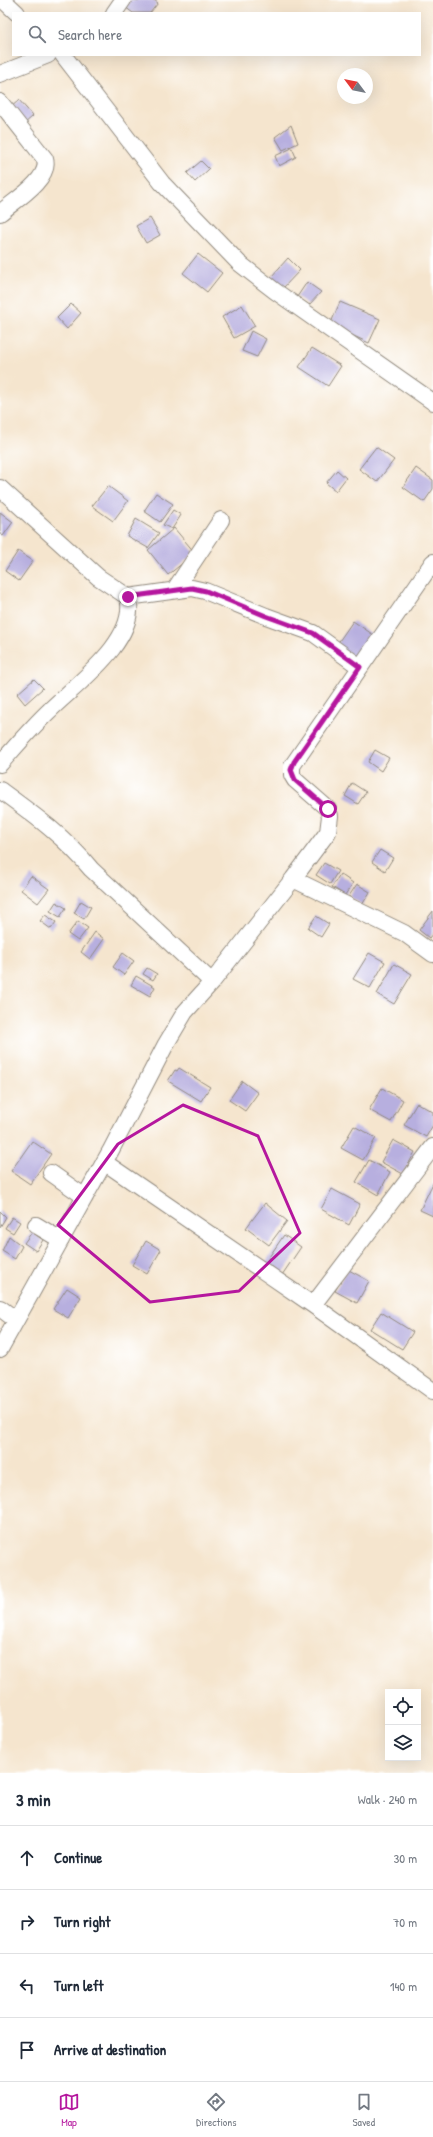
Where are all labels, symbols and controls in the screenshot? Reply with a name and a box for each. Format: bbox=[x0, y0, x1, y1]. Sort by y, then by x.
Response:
search box bbox=[12, 12, 421, 56]
icon: search bbox=[26, 23, 48, 45]
text: Search here bbox=[58, 24, 122, 45]
north arrow bbox=[337, 68, 373, 104]
route end bbox=[119, 588, 137, 606]
route start bbox=[319, 800, 337, 818]
map controls bbox=[385, 1689, 421, 1761]
button: locate bbox=[385, 1689, 421, 1725]
button: layers bbox=[385, 1725, 421, 1761]
text: 3 min bbox=[16, 1788, 51, 1811]
text: Walk · 240 m bbox=[358, 1790, 417, 1808]
icon: ahead bbox=[16, 1847, 38, 1869]
text: Continue bbox=[54, 1847, 102, 1868]
text: 30 m bbox=[394, 1849, 417, 1867]
icon: right bbox=[16, 1911, 38, 1933]
text: Turn right bbox=[54, 1911, 110, 1932]
text: 70 m bbox=[393, 1913, 417, 1931]
icon: left bbox=[16, 1975, 38, 1997]
text: Turn left bbox=[54, 1975, 104, 1996]
text: 140 m bbox=[390, 1977, 417, 1995]
icon: arrive bbox=[16, 2039, 38, 2061]
text: Arrive at destination bbox=[54, 2039, 166, 2060]
tab: Map bbox=[58, 2091, 80, 2129]
tab: Directions bbox=[196, 2091, 237, 2129]
tab: Saved bbox=[353, 2091, 375, 2129]

